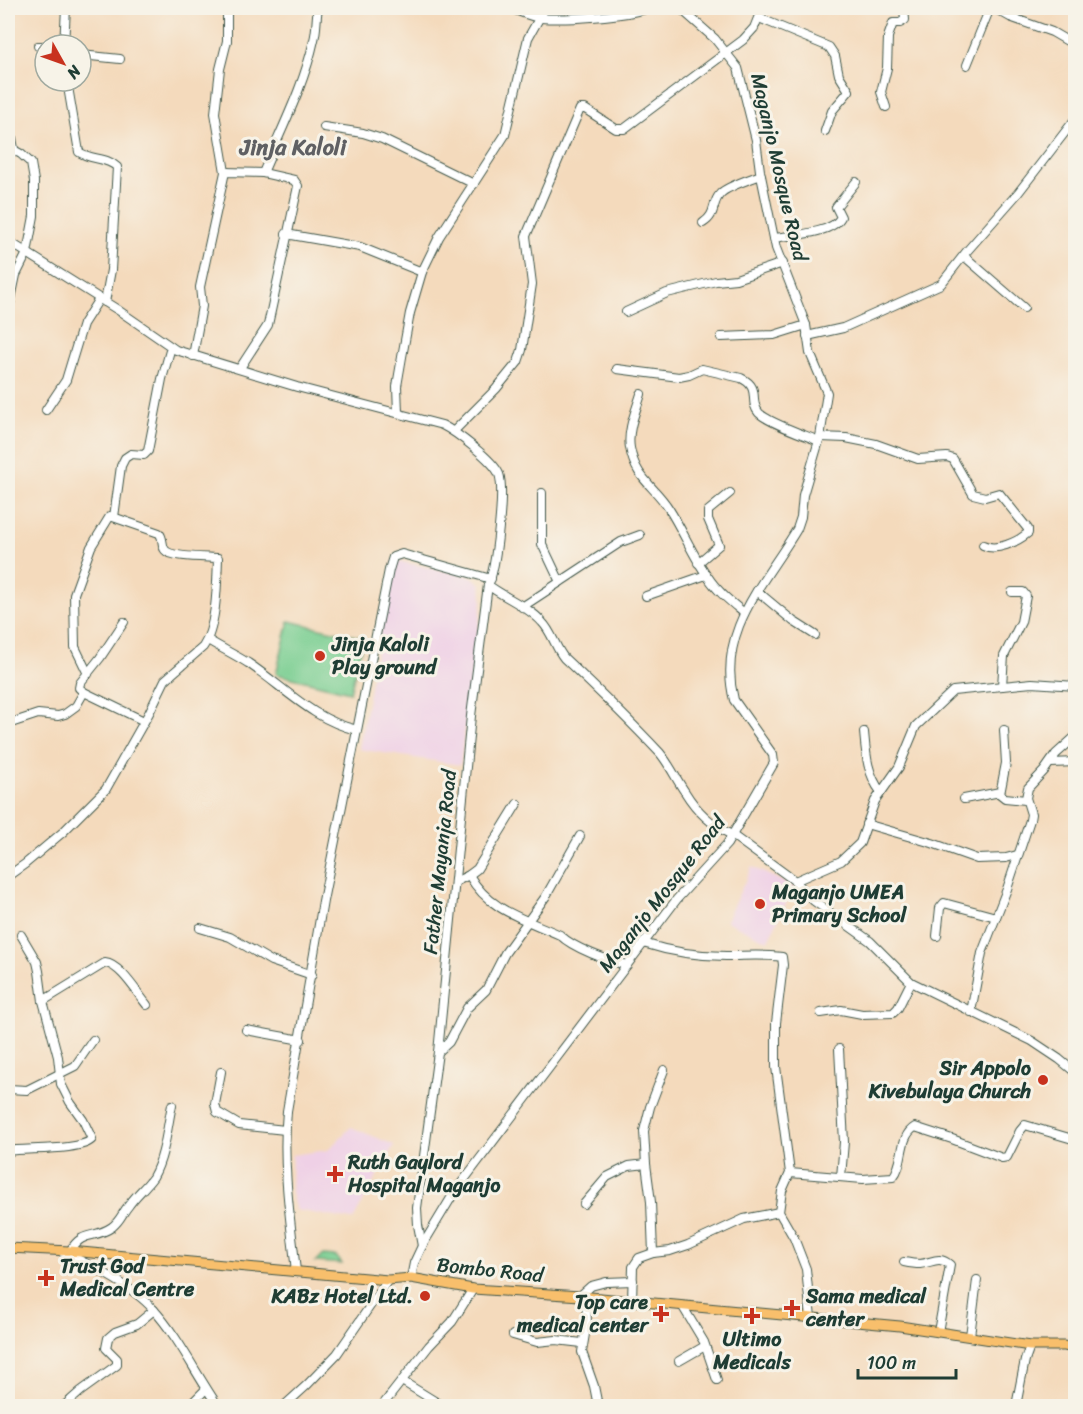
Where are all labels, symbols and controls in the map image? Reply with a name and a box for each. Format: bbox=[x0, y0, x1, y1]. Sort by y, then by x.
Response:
north arrow bbox=[33, 33, 93, 93]
text: N bbox=[59, 58, 89, 87]
street label: Maganjo Mosque Road bbox=[740, 69, 818, 266]
district label: Jinja Kaloli bbox=[238, 128, 348, 167]
place label: Jinja Kaloli Play ground bbox=[331, 627, 438, 685]
marker: Jinja Kaloli Play ground bbox=[313, 649, 327, 663]
street label: Father Mayanja Road bbox=[413, 767, 467, 956]
street label: Maganjo Mosque Road bbox=[589, 806, 736, 980]
place label: Maganjo UMEA Primary School bbox=[771, 875, 907, 933]
marker: Maganjo UMEA Primary School bbox=[753, 897, 767, 911]
place label: Sir Appolo Kivebulaya Church bbox=[868, 1051, 1032, 1109]
marker: Sir Appolo Kivebulaya Church bbox=[1036, 1073, 1050, 1087]
place label: Ruth Gaylord Hospital Maganjo bbox=[347, 1145, 500, 1203]
marker: Ruth Gaylord Hospital Maganjo bbox=[326, 1165, 344, 1183]
street label: Bombo Road bbox=[435, 1247, 546, 1293]
place label: Trust God Medical Centre bbox=[59, 1249, 195, 1307]
marker: Trust God Medical Centre bbox=[37, 1269, 55, 1287]
place label: KABz Hotel Ltd. bbox=[270, 1279, 413, 1314]
place label: Sama medical center bbox=[805, 1279, 927, 1337]
place label: Top care medical center bbox=[516, 1285, 650, 1343]
marker: KABz Hotel Ltd. bbox=[418, 1289, 432, 1303]
marker: Sama medical center bbox=[783, 1299, 801, 1317]
marker: Top care medical center bbox=[652, 1305, 670, 1323]
marker: Ultimo Medicals bbox=[743, 1307, 761, 1325]
place label: Ultimo Medicals bbox=[712, 1322, 792, 1380]
scale bar bbox=[858, 1342, 956, 1380]
text: 100 m bbox=[867, 1347, 916, 1379]

